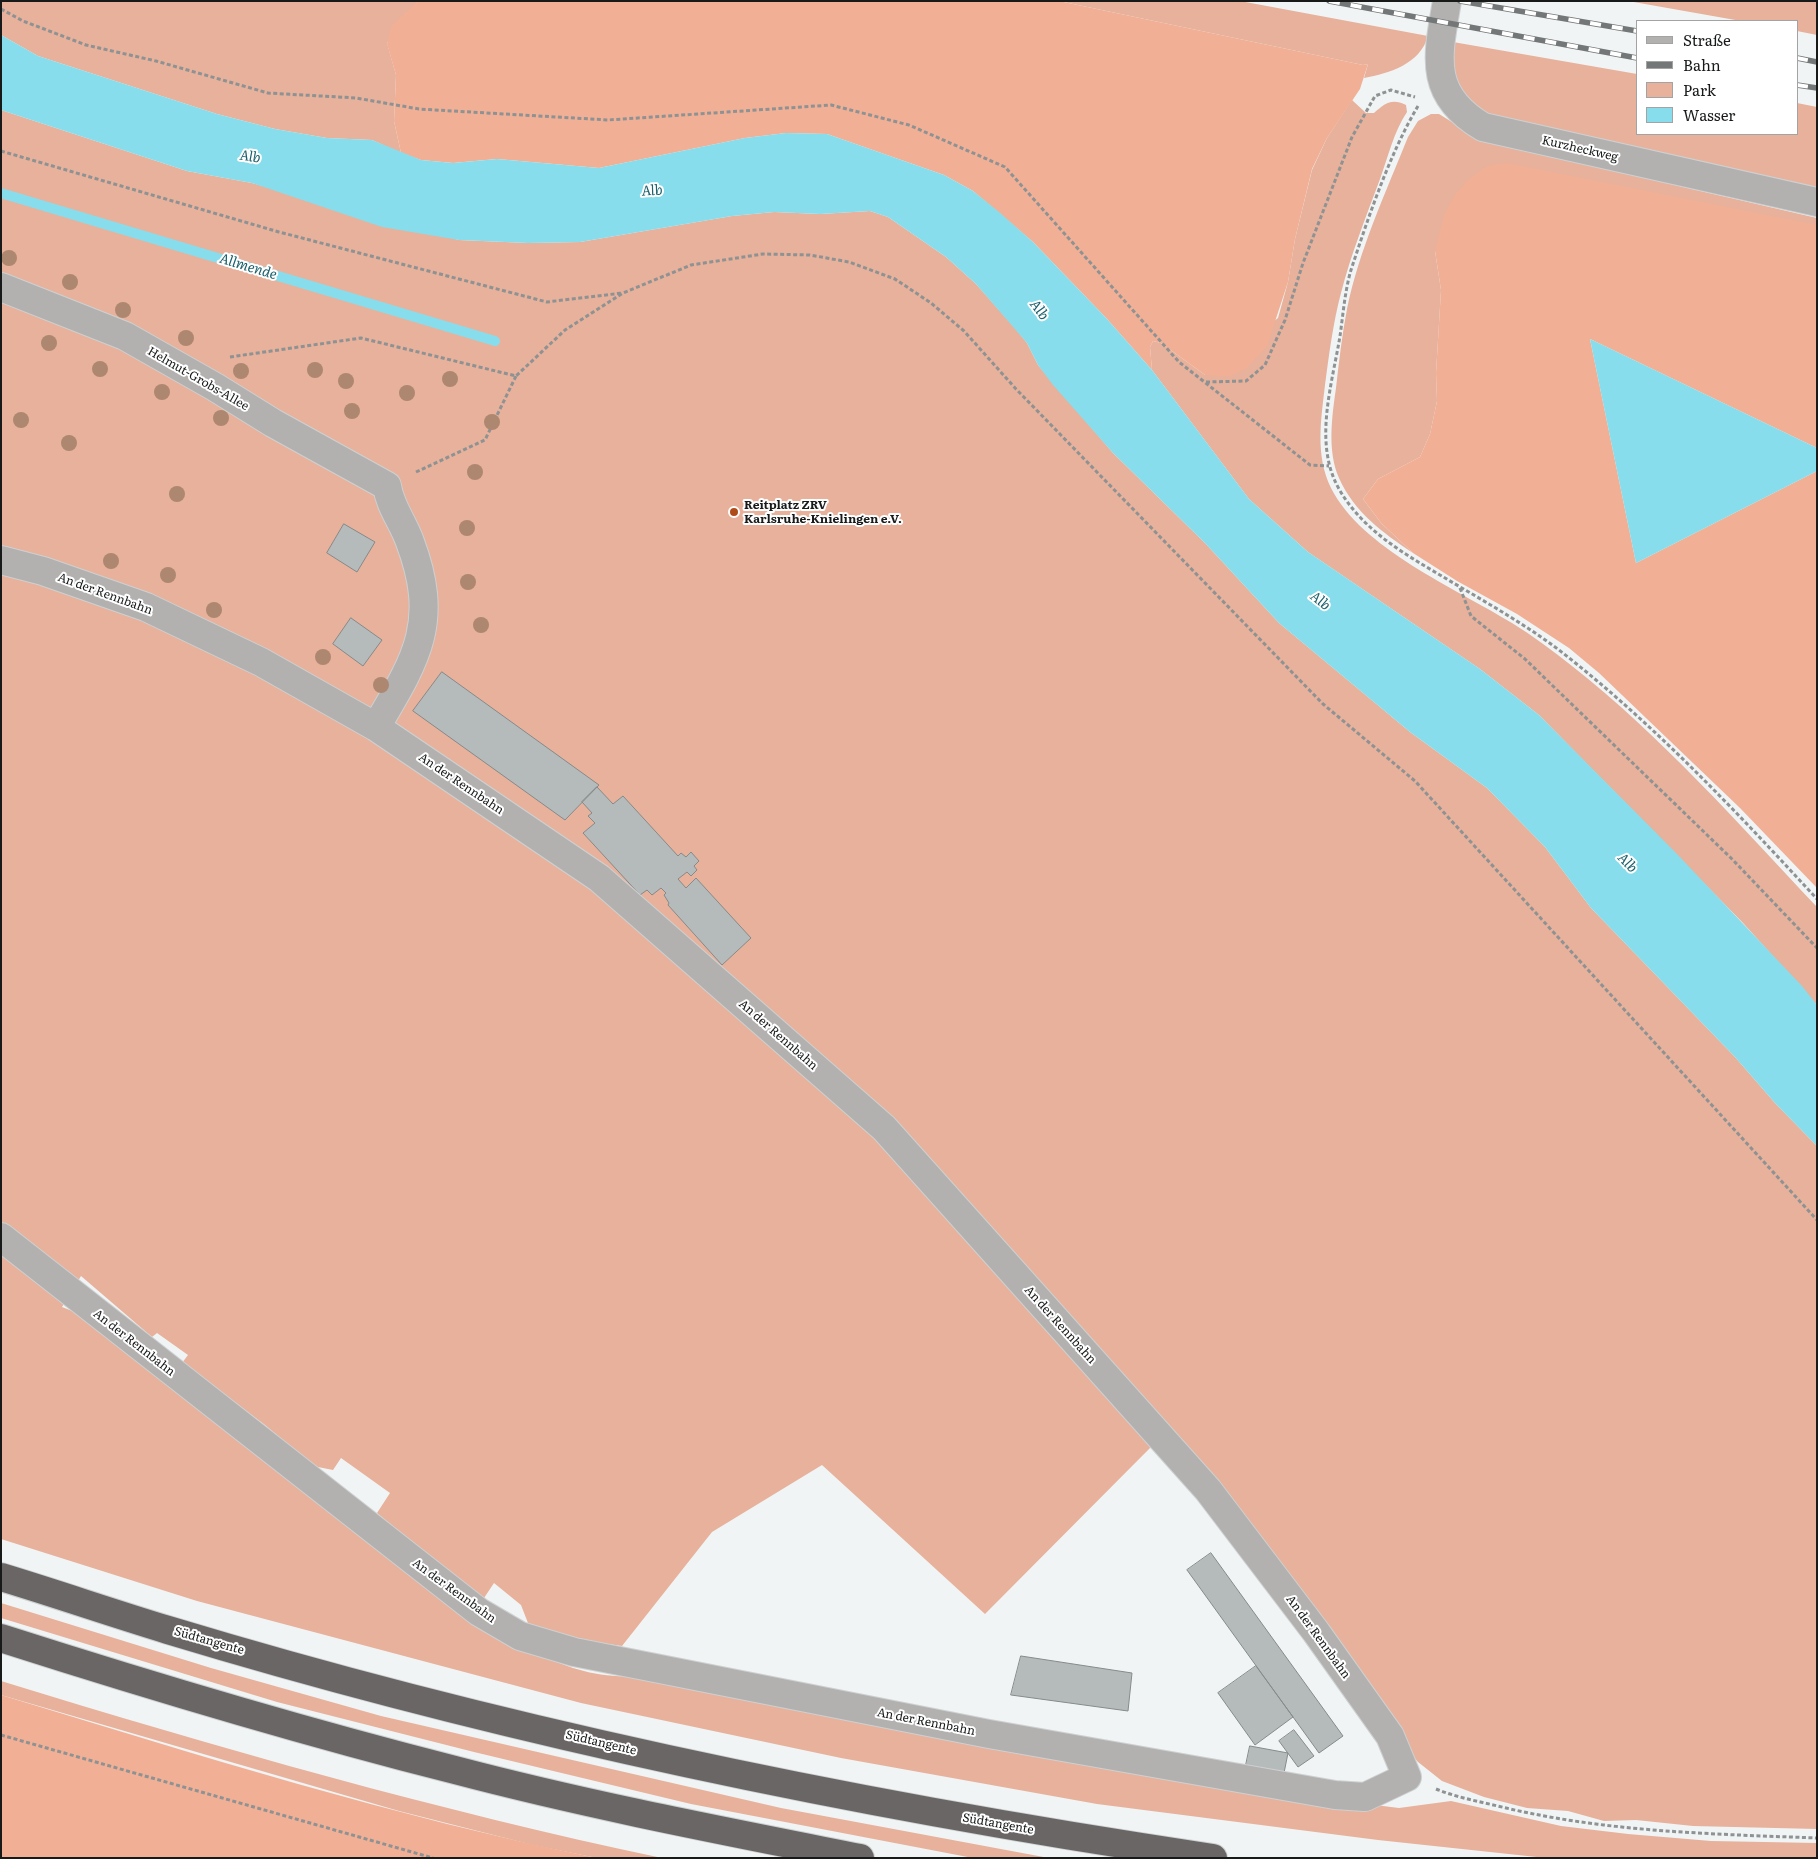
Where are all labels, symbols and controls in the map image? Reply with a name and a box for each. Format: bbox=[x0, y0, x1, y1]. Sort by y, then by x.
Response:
legend bbox=[1636, 20, 1798, 135]
text: Straße bbox=[1683, 28, 1731, 51]
text: Bahn bbox=[1683, 53, 1721, 76]
text: Park bbox=[1683, 78, 1716, 101]
text: Wasser bbox=[1683, 103, 1735, 126]
street label: Kurzheckweg bbox=[1540, 133, 1620, 165]
water label: Alb bbox=[238, 147, 262, 167]
water label: Alb bbox=[641, 182, 663, 200]
water label: Allmende bbox=[217, 250, 279, 284]
water label: Alb bbox=[1026, 296, 1052, 324]
street label: Helmut-Grobs-Allee bbox=[145, 344, 251, 414]
place label: Reitplatz ZRV Karlsruhe-Knielingen e.V. bbox=[744, 498, 902, 526]
marker: Reitplatz ZRV Karlsruhe-Knielingen e.V. bbox=[728, 506, 740, 518]
street label: An der Rennbahn bbox=[56, 570, 154, 618]
water label: Alb bbox=[1306, 588, 1334, 614]
street label: An der Rennbahn bbox=[416, 750, 506, 818]
water label: Alb bbox=[1614, 850, 1640, 876]
street label: An der Rennbahn bbox=[736, 997, 820, 1073]
street label: An der Rennbahn bbox=[1021, 1283, 1099, 1367]
street label: An der Rennbahn bbox=[90, 1307, 178, 1379]
street label: An der Rennbahn bbox=[409, 1556, 499, 1626]
street label: An der Rennbahn bbox=[1283, 1592, 1353, 1682]
street label: Südtangente bbox=[172, 1624, 246, 1658]
street label: An der Rennbahn bbox=[876, 1705, 976, 1739]
street label: Südtangente bbox=[564, 1728, 638, 1758]
street label: Südtangente bbox=[961, 1811, 1035, 1837]

